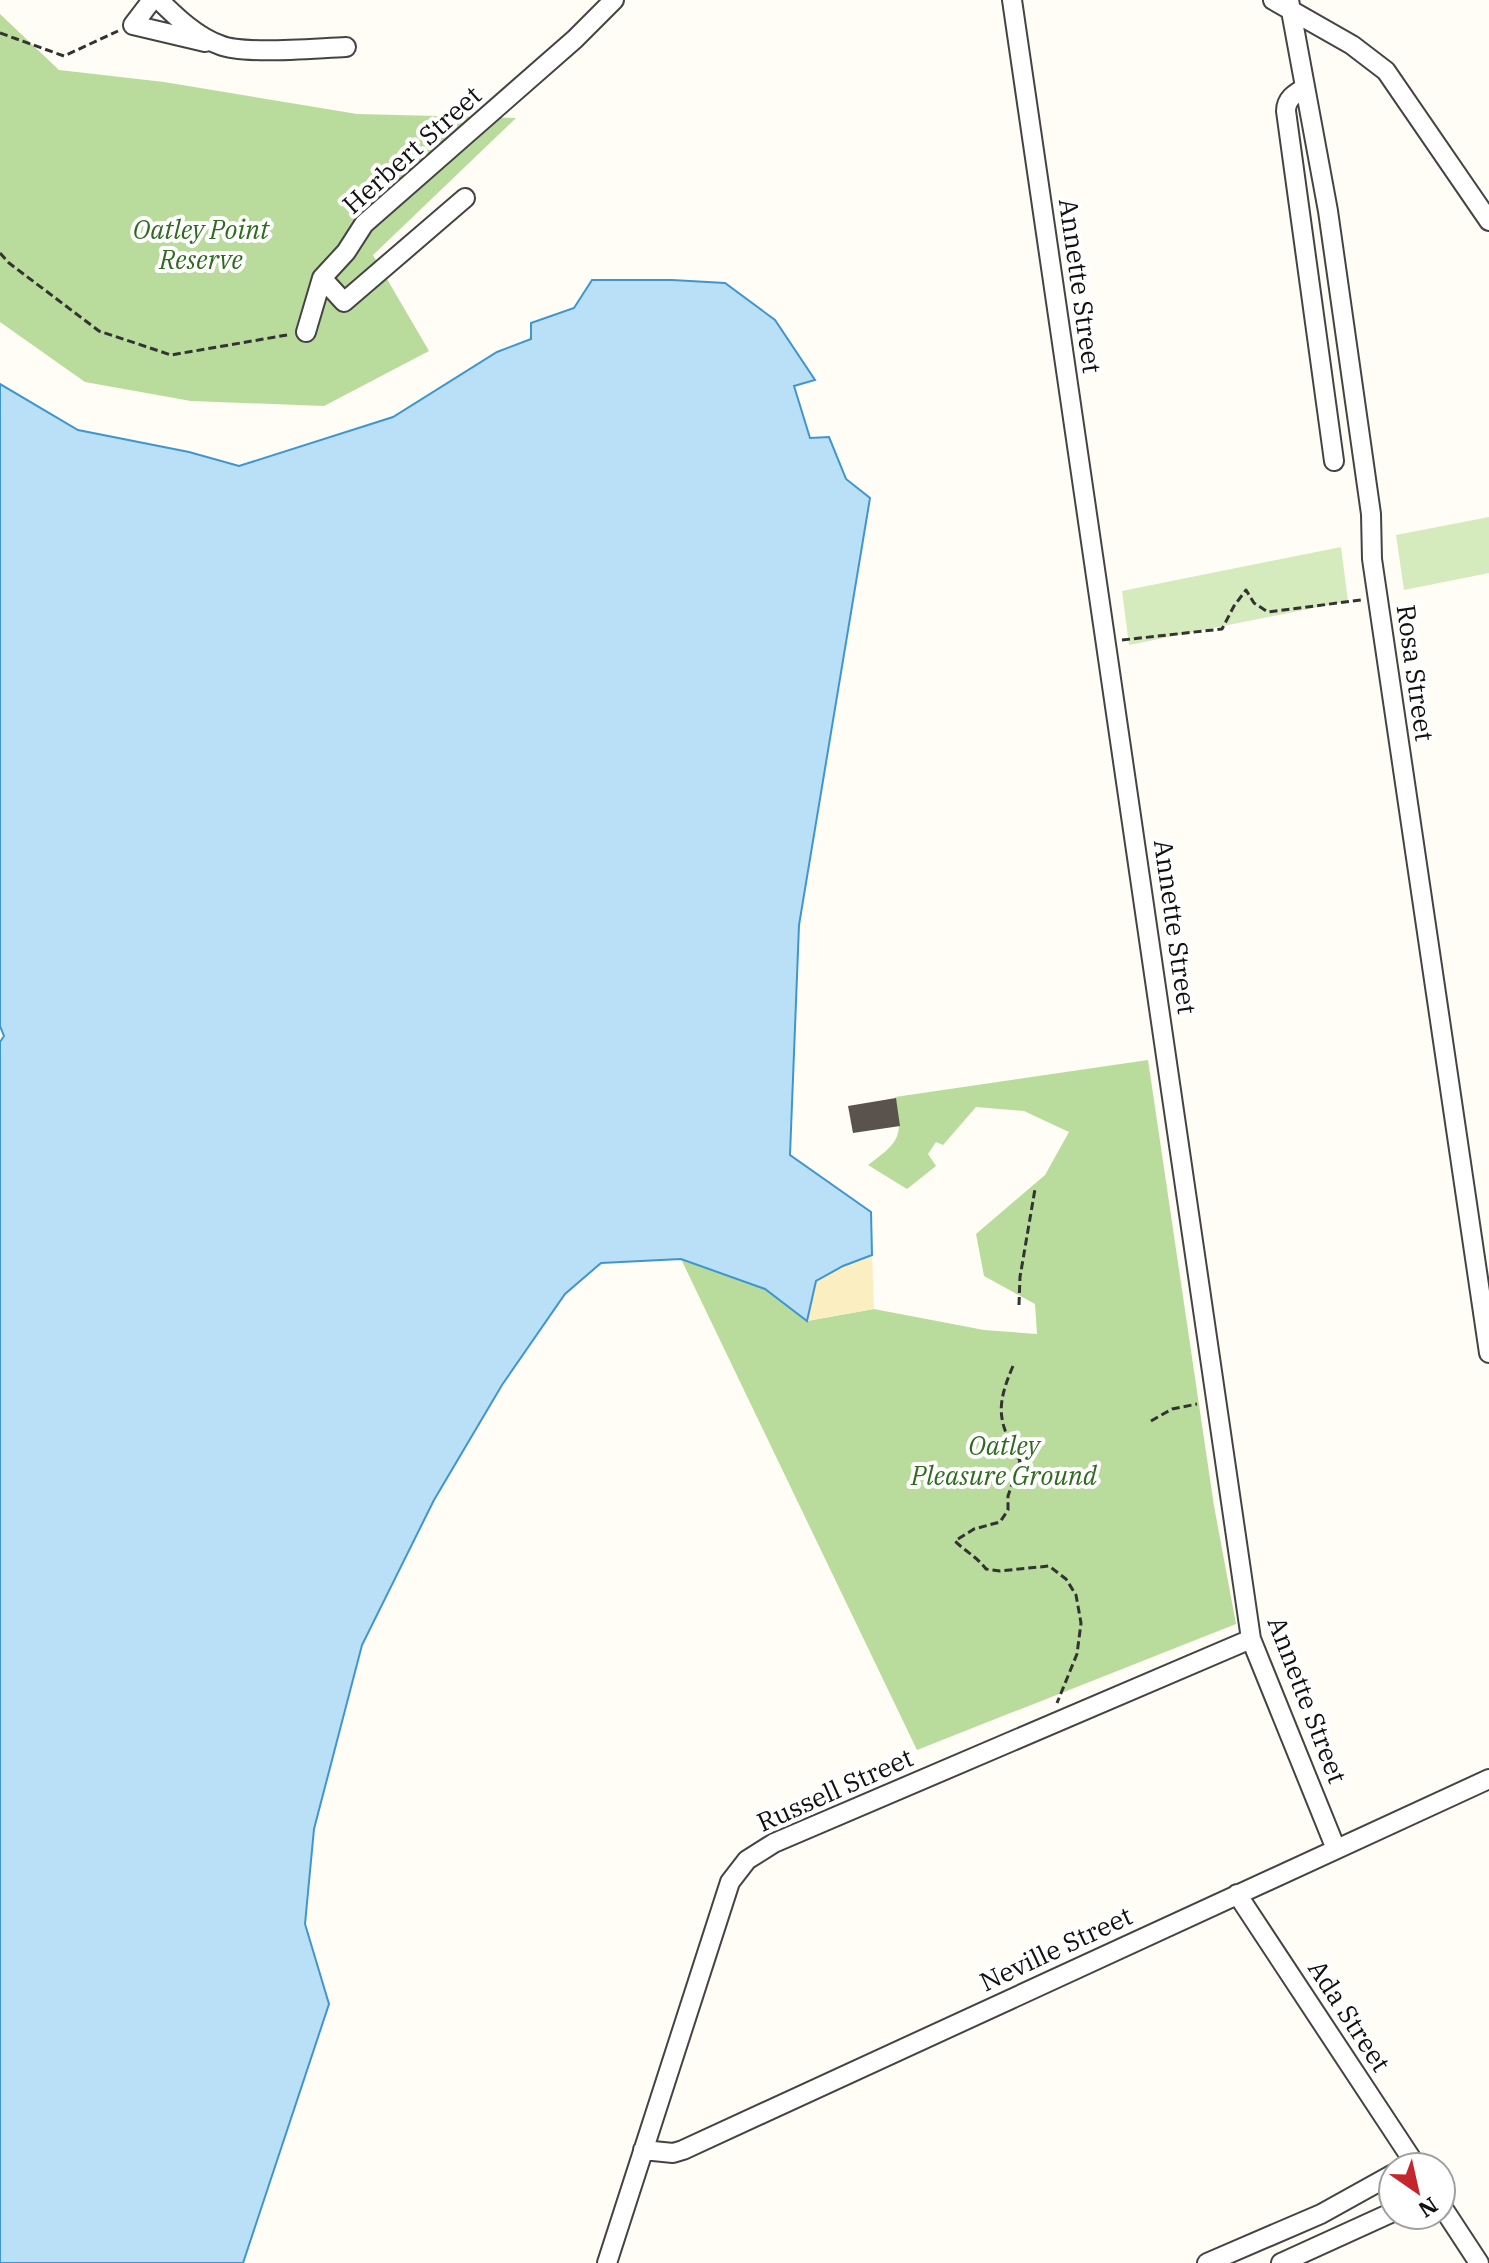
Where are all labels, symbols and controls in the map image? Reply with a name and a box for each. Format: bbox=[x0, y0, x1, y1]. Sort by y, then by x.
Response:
street label: Herbert Street bbox=[335, 78, 488, 221]
street label: Annette Street bbox=[1052, 196, 1110, 375]
park label: Oatley Point Reserve bbox=[133, 212, 270, 276]
street label: Rosa Street bbox=[1390, 602, 1442, 743]
street label: Annette Street bbox=[1147, 837, 1205, 1016]
park label: Oatley Pleasure Ground bbox=[910, 1428, 1098, 1492]
street label: Annette Street bbox=[1261, 1611, 1355, 1788]
street label: Russell Street bbox=[751, 1740, 918, 1839]
street label: Neville Street bbox=[974, 1898, 1137, 1998]
street label: Ada Street bbox=[1301, 1953, 1399, 2078]
north arrow bbox=[1377, 2151, 1457, 2231]
text: N bbox=[1413, 2191, 1444, 2225]

